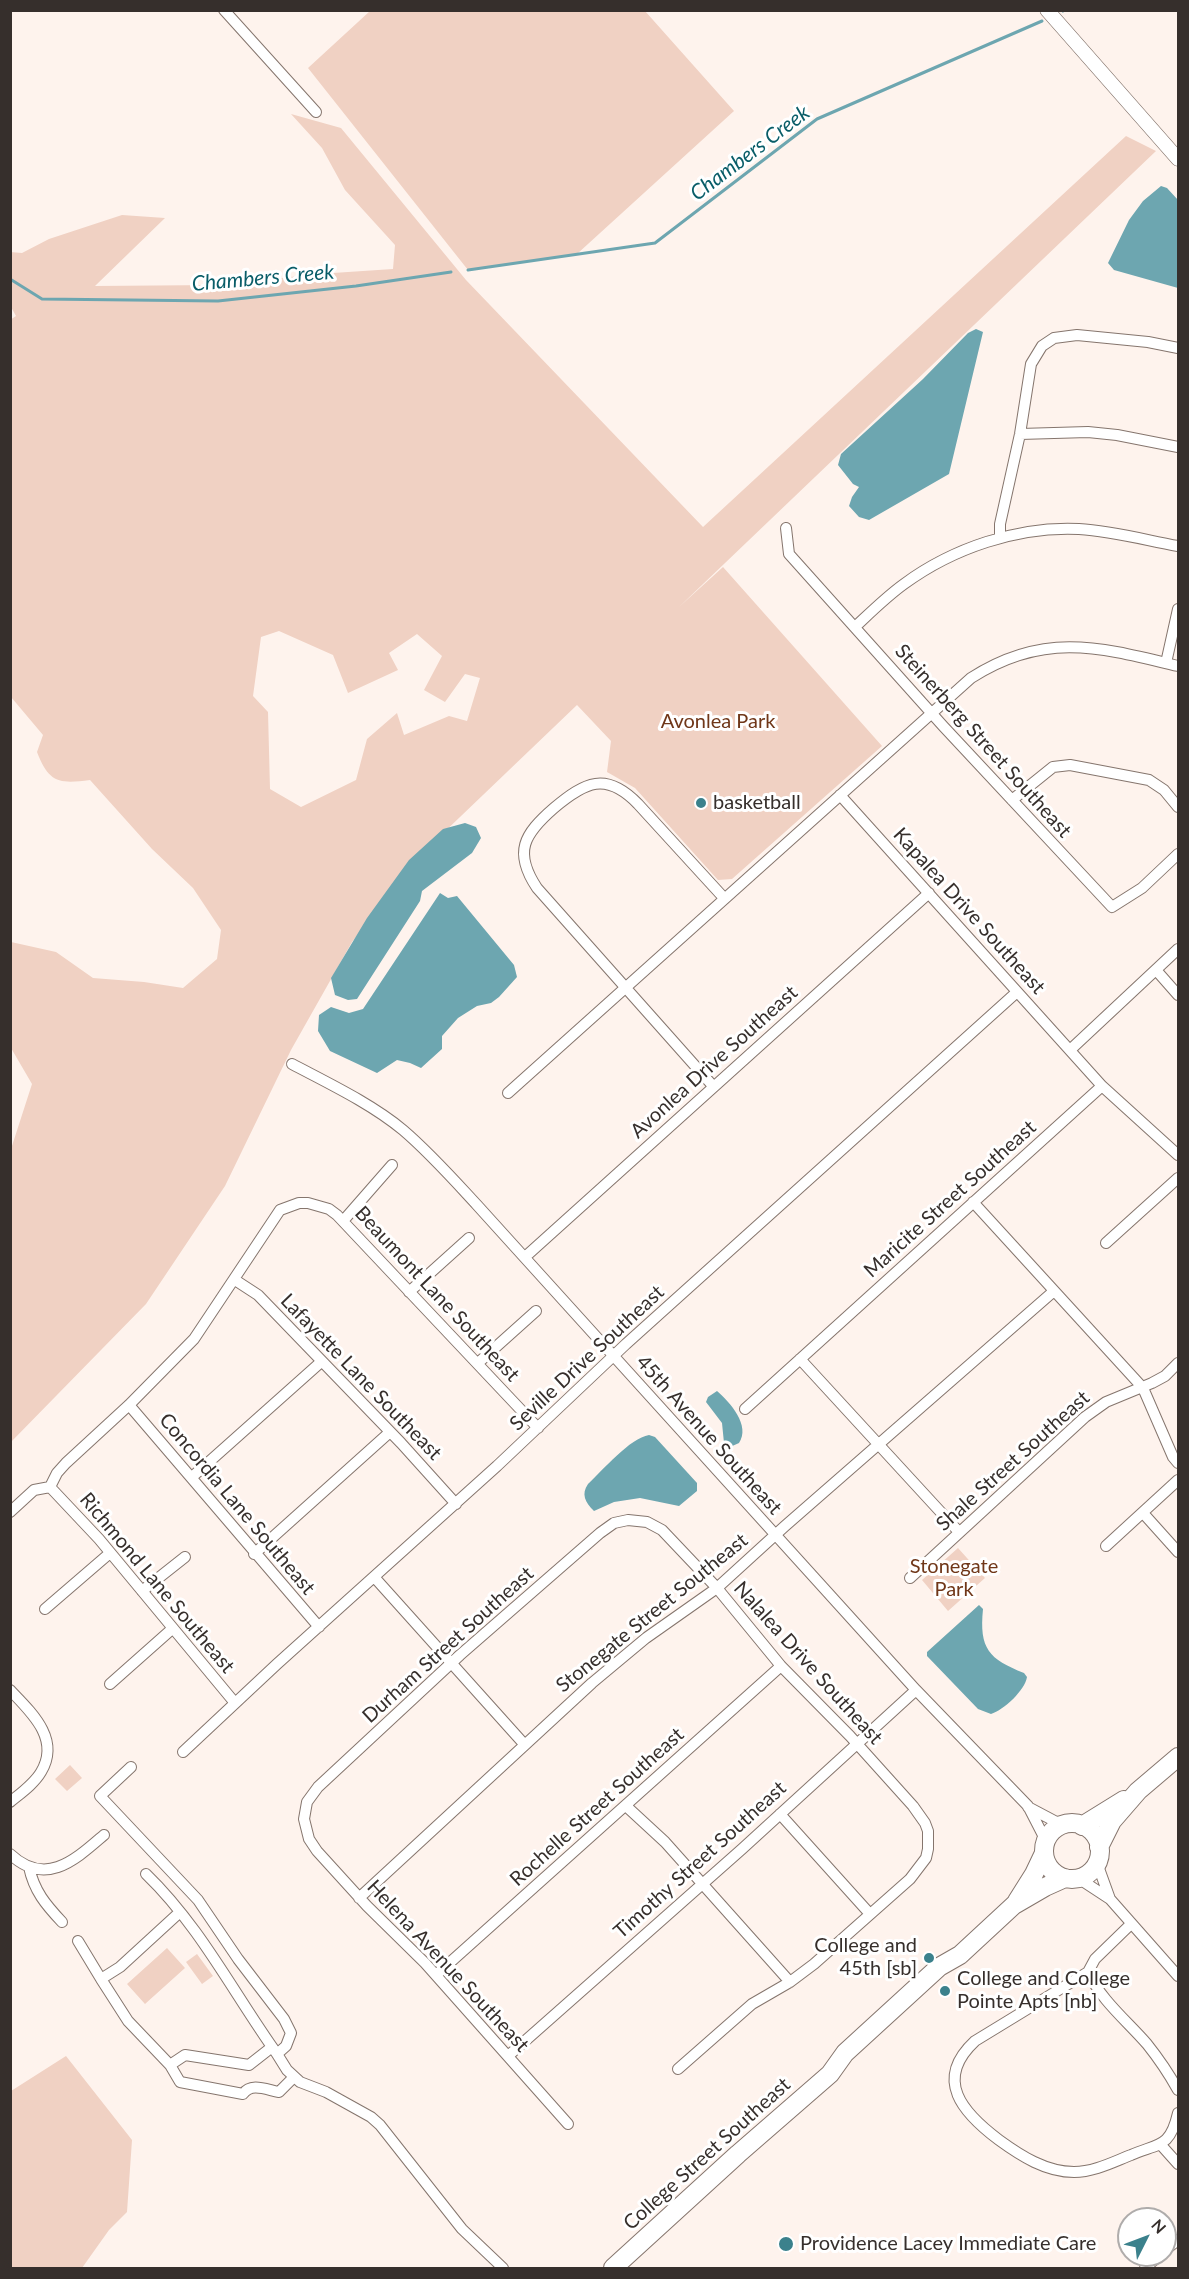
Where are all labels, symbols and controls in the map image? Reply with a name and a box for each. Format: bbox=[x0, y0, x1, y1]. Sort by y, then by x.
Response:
water label: Chambers Creek bbox=[685, 100, 815, 206]
water label: Chambers Creek bbox=[191, 259, 335, 297]
street label: Steinerberg Street Southeast bbox=[890, 639, 1076, 843]
park label: Avonlea Park bbox=[661, 710, 775, 734]
place label: basketball bbox=[713, 791, 801, 815]
marker: basketball bbox=[694, 796, 708, 810]
street label: Kapalea Drive Southeast bbox=[888, 823, 1050, 999]
street label: Avonlea Drive Southeast bbox=[626, 981, 802, 1143]
street label: Maricite Street Southeast bbox=[859, 1115, 1041, 1283]
street label: Beaumont Lane Southeast bbox=[350, 1202, 524, 1386]
street label: Seville Drive Southeast bbox=[505, 1280, 669, 1436]
street label: Lafayette Lane Southeast bbox=[275, 1289, 447, 1465]
street label: 45th Avenue Southeast bbox=[631, 1350, 787, 1520]
street label: Shale Street Southeast bbox=[931, 1386, 1095, 1536]
street label: Concordia Lane Southeast bbox=[154, 1408, 320, 1600]
street label: Richmond Lane Southeast bbox=[74, 1488, 240, 1678]
street label: Stonegate Street Southeast bbox=[551, 1528, 753, 1698]
park label: Stonegate Park bbox=[910, 1555, 998, 1602]
street label: Durham Street Southeast bbox=[358, 1562, 538, 1728]
street label: Nalalea Drive Southeast bbox=[729, 1577, 887, 1749]
street label: Rochelle Street Southeast bbox=[505, 1723, 689, 1891]
street label: Timothy Street Southeast bbox=[609, 1776, 791, 1944]
street label: Helena Avenue Southeast bbox=[362, 1875, 534, 2057]
place label: College and 45th [sb] bbox=[814, 1934, 917, 1981]
marker: College and 45th [sb] bbox=[922, 1951, 936, 1965]
place label: College and College Pointe Apts [nb] bbox=[957, 1967, 1130, 2014]
marker: College and College Pointe Apts [nb] bbox=[938, 1984, 952, 1998]
street label: College Street Southeast bbox=[619, 2073, 795, 2235]
north arrow bbox=[1117, 2207, 1177, 2267]
text: N bbox=[1148, 2215, 1170, 2237]
place label: Providence Lacey Immediate Care bbox=[800, 2232, 1096, 2256]
marker: Providence Lacey Immediate Care bbox=[777, 2235, 795, 2253]

